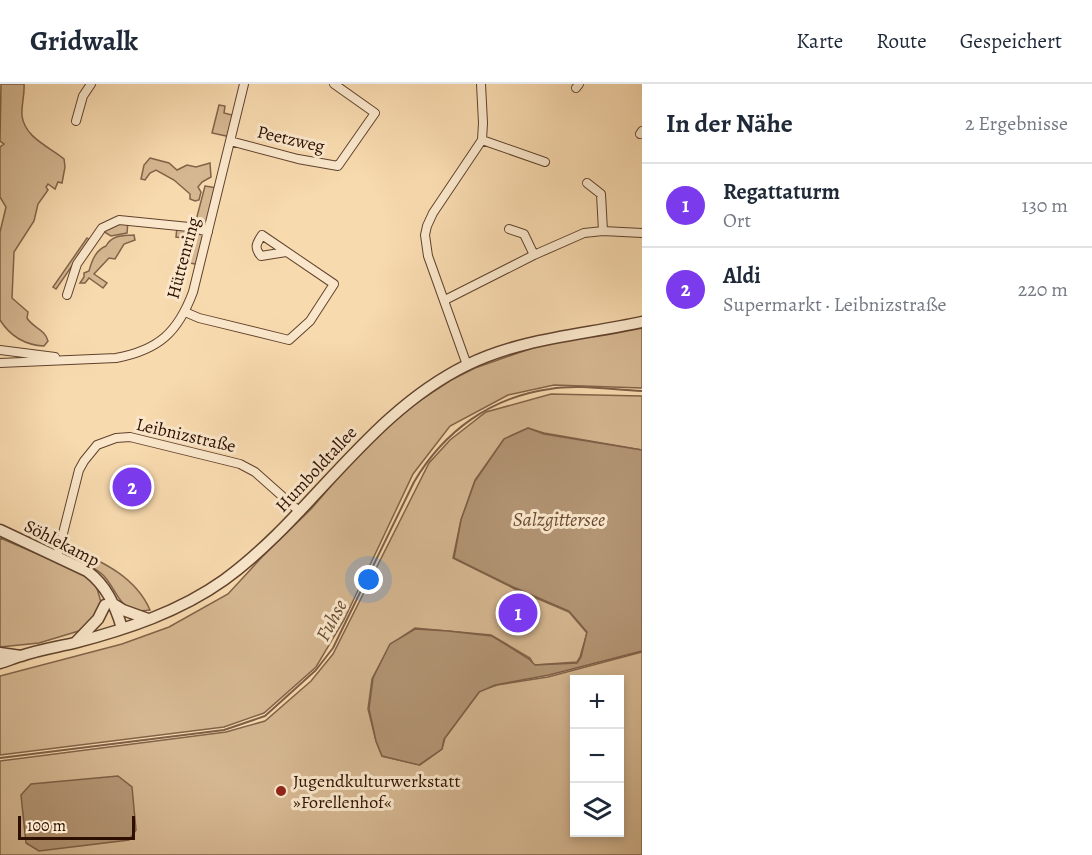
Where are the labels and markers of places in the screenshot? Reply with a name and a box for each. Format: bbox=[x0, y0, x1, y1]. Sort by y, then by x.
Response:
pin: 2 bbox=[112, 464, 152, 510]
pin: 1 bbox=[498, 590, 538, 636]
place label: Jugendkulturwerkstatt »Forellenhof« bbox=[293, 769, 460, 814]
marker: Jugendkulturwerkstatt »Forellenhof« bbox=[274, 784, 288, 798]

